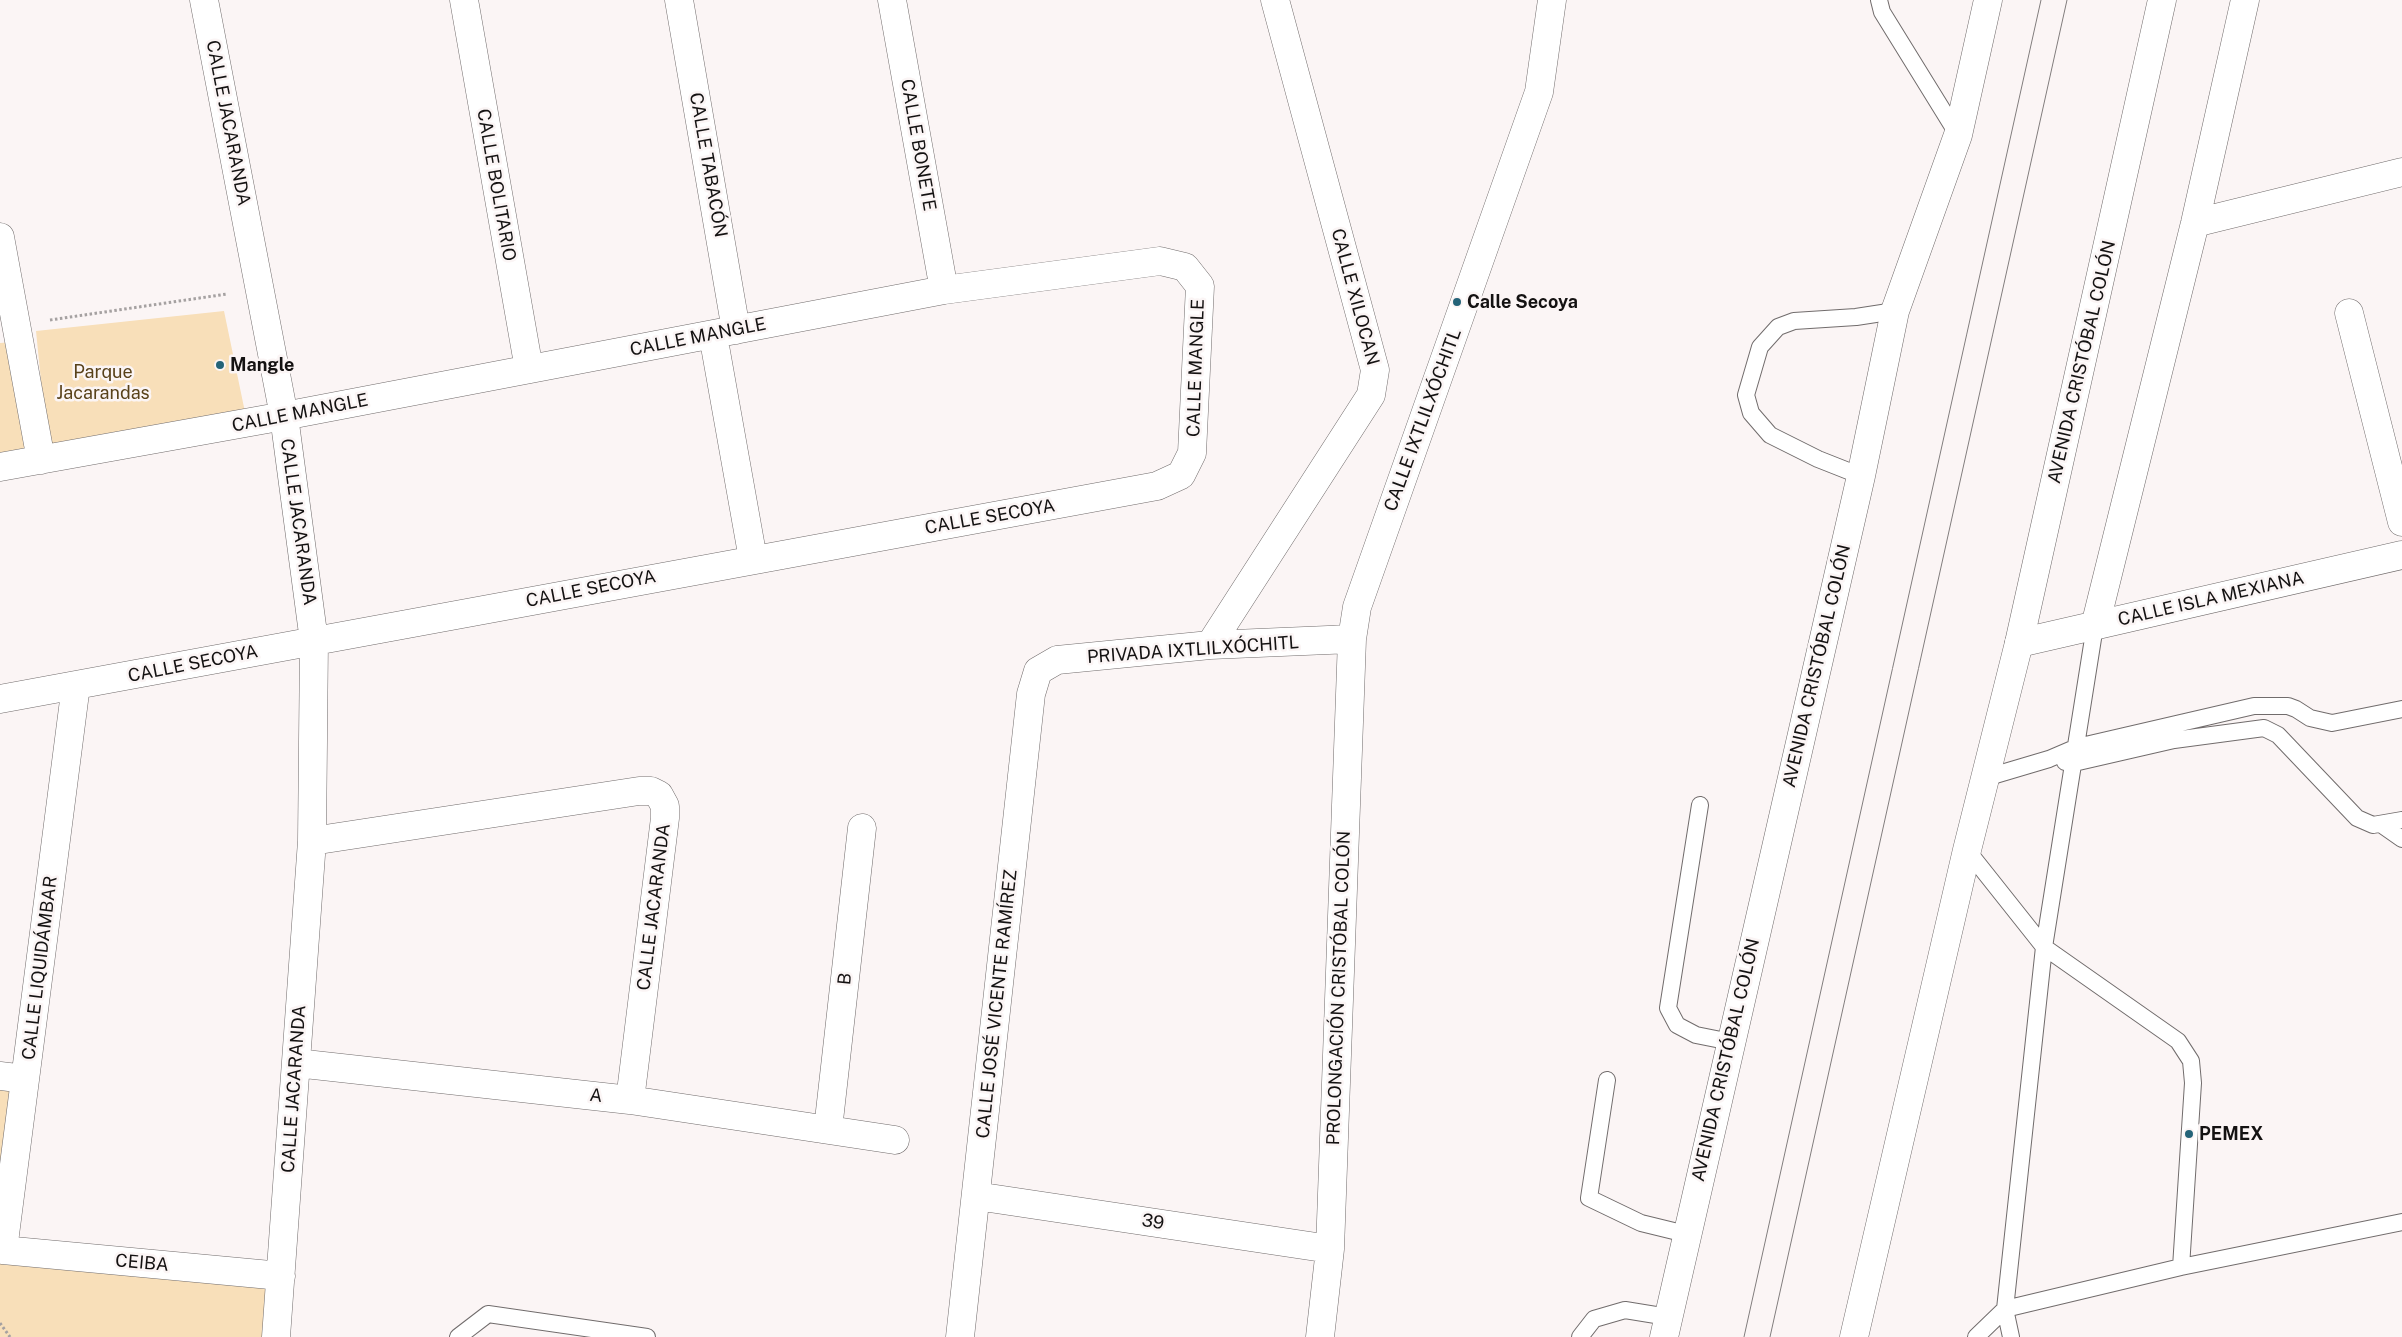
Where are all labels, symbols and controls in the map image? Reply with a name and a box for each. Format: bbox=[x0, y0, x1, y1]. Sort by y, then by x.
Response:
street label: CALLE JACARANDA bbox=[201, 38, 255, 208]
street label: CALLE BONETE bbox=[896, 77, 940, 213]
street label: CALLE TABACÓN bbox=[685, 91, 731, 239]
street label: CALLE BOLITARIO bbox=[472, 107, 520, 263]
street label: CALLE XILOCAN bbox=[1326, 226, 1384, 368]
street label: AVENIDA CRISTÓBAL COLÓN bbox=[2043, 238, 2121, 486]
place label: Calle Secoya bbox=[1467, 291, 1578, 313]
marker: Calle Secoya bbox=[1451, 296, 1463, 308]
street label: CALLE MANGLE bbox=[1183, 299, 1209, 437]
street label: CALLE MANGLE bbox=[628, 313, 768, 361]
street label: CALLE IXTLILXÓCHITL bbox=[1380, 326, 1466, 514]
place label: Mangle bbox=[230, 354, 294, 376]
marker: Mangle bbox=[214, 359, 226, 371]
park label: Parque Jacarandas bbox=[56, 361, 150, 404]
street label: CALLE MANGLE bbox=[230, 389, 370, 437]
street label: CALLE JACARANDA bbox=[276, 437, 320, 607]
street label: CALLE SECOYA bbox=[923, 495, 1057, 539]
street label: AVENIDA CRISTÓBAL COLÓN bbox=[1778, 542, 1856, 790]
street label: CALLE SECOYA bbox=[524, 566, 658, 612]
street label: CALLE ISLA MEXIANA bbox=[2116, 567, 2306, 631]
street label: PRIVADA IXTLILXÓCHITL bbox=[1086, 632, 1300, 668]
street label: CALLE SECOYA bbox=[126, 641, 260, 687]
street label: CALLE JACARANDA bbox=[633, 822, 675, 992]
street label: PROLONGACIÓN CRISTÓBAL COLÓN bbox=[1323, 830, 1355, 1146]
street label: CALLE JOSÉ VICENTE RAMÍREZ bbox=[972, 868, 1022, 1140]
street label: CALLE LIQUIDÁMBAR bbox=[18, 875, 62, 1061]
street label: AVENIDA CRISTÓBAL COLÓN bbox=[1687, 936, 1765, 1184]
street label: B bbox=[834, 972, 856, 986]
street label: CALLE JACARANDA bbox=[277, 1004, 311, 1174]
street label: A bbox=[589, 1085, 603, 1107]
place label: PEMEX bbox=[2199, 1123, 2263, 1145]
marker: PEMEX bbox=[2183, 1128, 2195, 1140]
street label: 39 bbox=[1140, 1210, 1166, 1234]
street label: CEIBA bbox=[114, 1250, 170, 1276]

